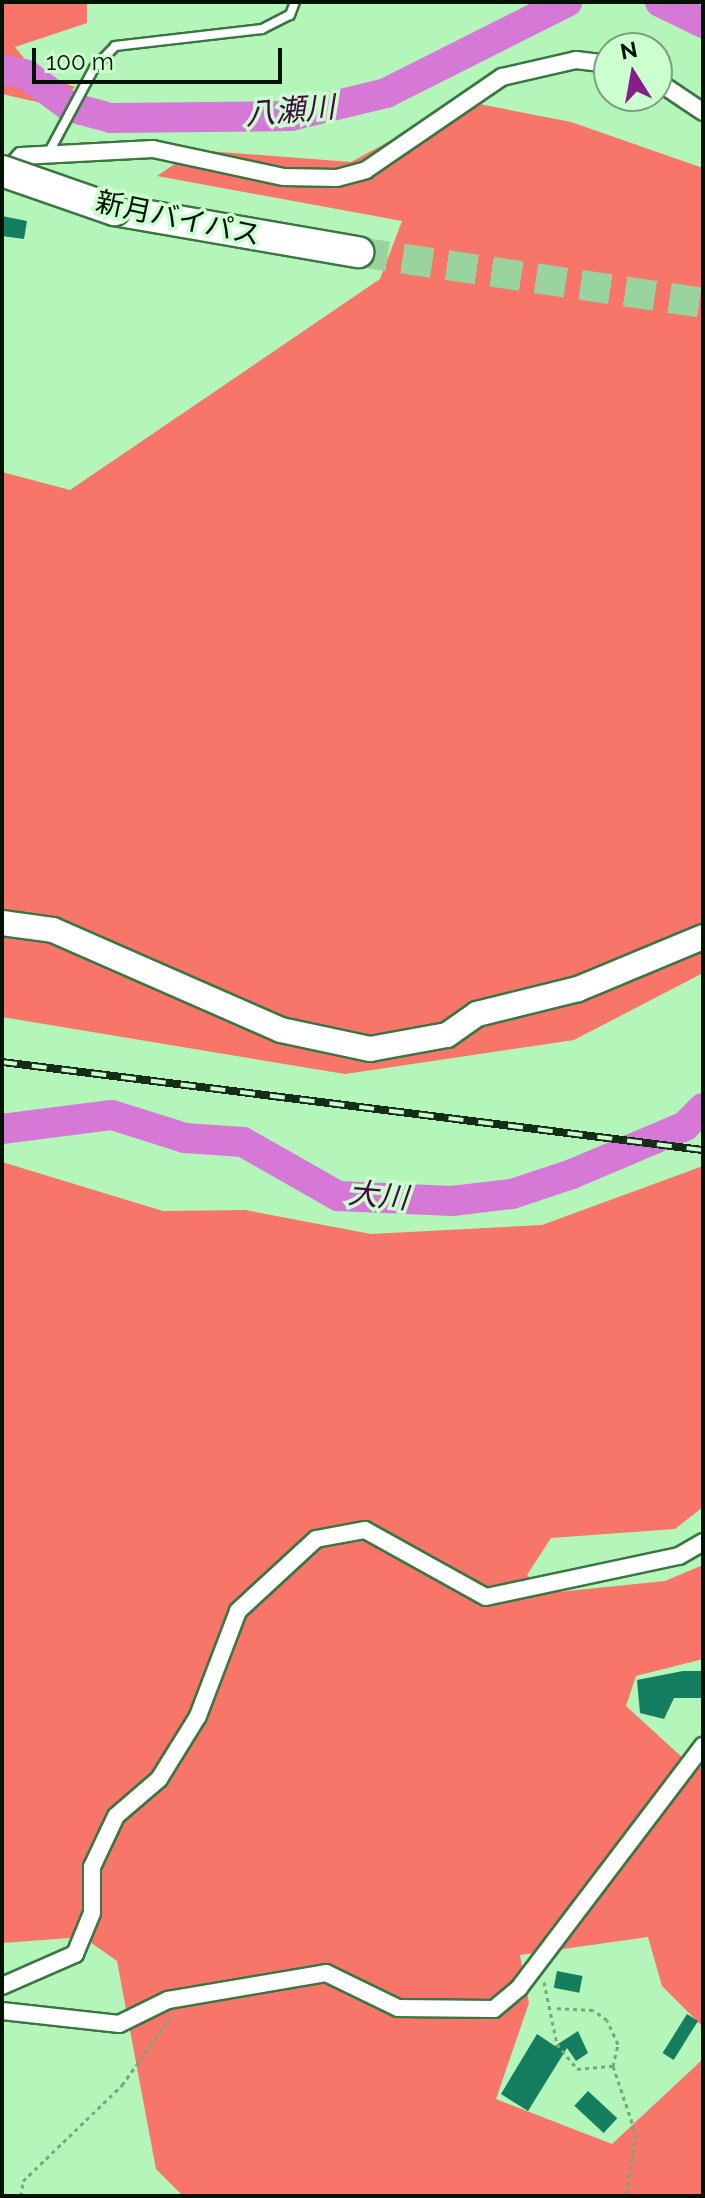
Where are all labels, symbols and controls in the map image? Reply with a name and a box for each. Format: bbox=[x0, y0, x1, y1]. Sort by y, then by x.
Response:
scale bar bbox=[36, 32, 286, 82]
north arrow bbox=[593, 32, 673, 112]
text: N bbox=[618, 36, 640, 65]
text: 100 m bbox=[46, 47, 114, 76]
water label: 八瀬川 bbox=[244, 89, 336, 133]
street label: 新月バイパス bbox=[92, 185, 264, 253]
water label: 大川 bbox=[347, 1175, 409, 1217]

